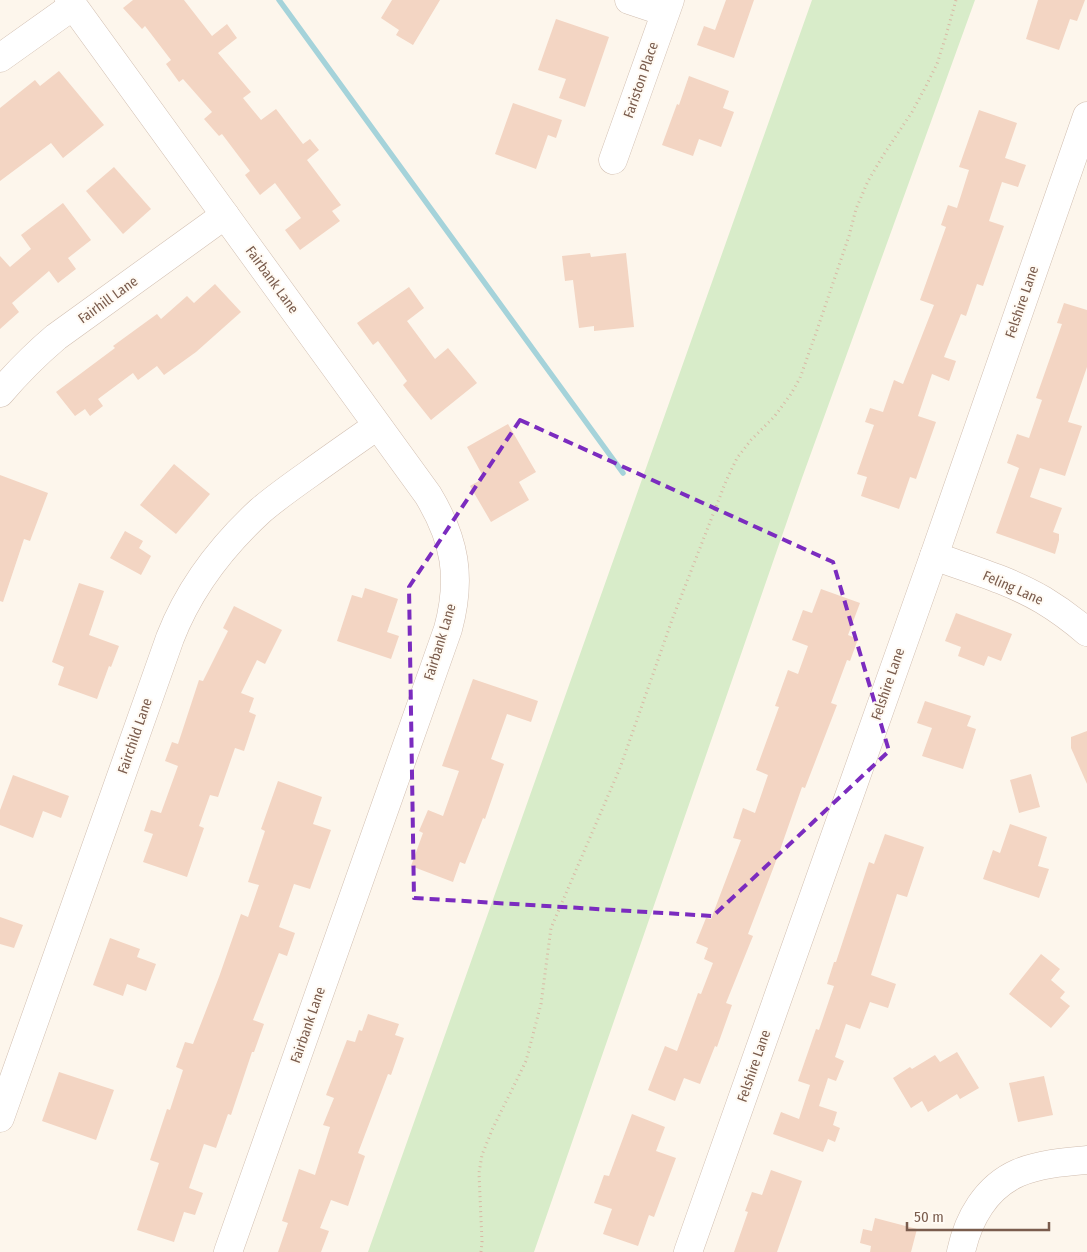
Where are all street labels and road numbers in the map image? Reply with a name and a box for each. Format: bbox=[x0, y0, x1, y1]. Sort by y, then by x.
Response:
street label: Fariston Place bbox=[620, 40, 662, 120]
street label: Fairbank Lane bbox=[242, 243, 302, 317]
street label: Felshire Lane bbox=[1002, 264, 1042, 340]
street label: Fairhill Lane bbox=[75, 273, 141, 327]
street label: Feling Lane bbox=[980, 567, 1046, 609]
street label: Fairbank Lane bbox=[420, 602, 460, 682]
street label: Felshire Lane bbox=[868, 646, 908, 722]
street label: Fairchild Lane bbox=[114, 696, 156, 776]
street label: Fairbank Lane bbox=[287, 985, 329, 1065]
street label: Felshire Lane bbox=[734, 1028, 774, 1104]

